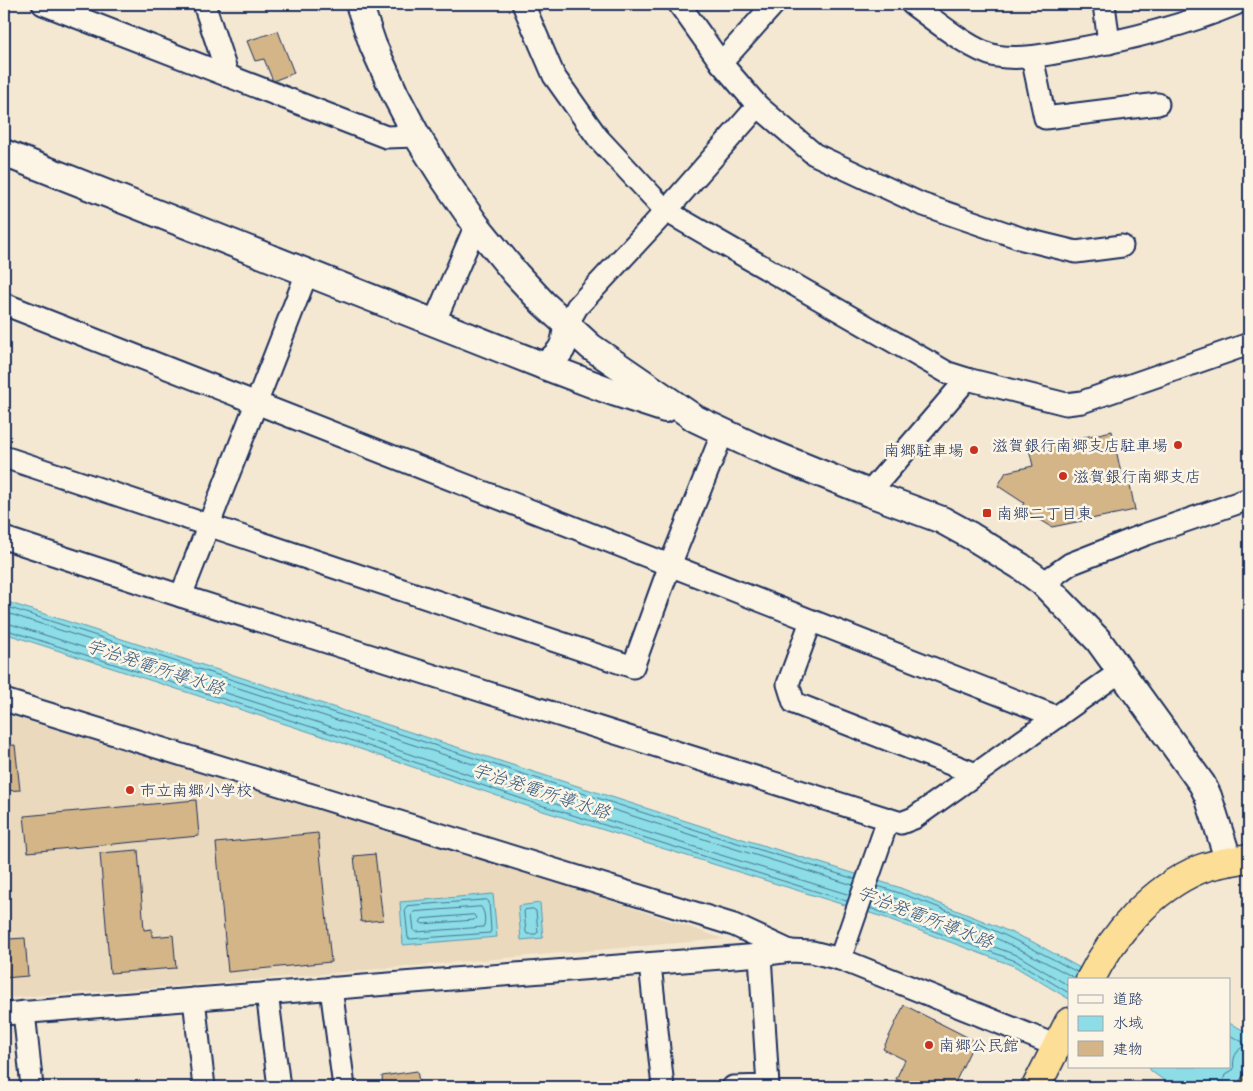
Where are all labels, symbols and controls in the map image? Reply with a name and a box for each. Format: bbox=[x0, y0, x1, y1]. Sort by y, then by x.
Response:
place label: 滋賀銀行南郷支店駐車場 bbox=[992, 431, 1168, 460]
place label: 南郷駐車場 bbox=[884, 436, 964, 465]
marker: 滋賀銀行南郷支店駐車場 bbox=[1172, 439, 1184, 451]
marker: 南郷駐車場 bbox=[968, 444, 980, 456]
place label: 滋賀銀行南郷支店 bbox=[1073, 462, 1201, 491]
marker: 滋賀銀行南郷支店 bbox=[1057, 470, 1069, 482]
place label: 南郷二丁目東 bbox=[997, 499, 1093, 528]
marker: 南郷二丁目東 bbox=[981, 507, 993, 519]
water label: 宇治発電所導水路 bbox=[82, 630, 229, 705]
water label: 宇治発電所導水路 bbox=[468, 754, 615, 829]
place label: 市立南郷小学校 bbox=[140, 776, 252, 805]
marker: 市立南郷小学校 bbox=[124, 784, 136, 796]
water label: 宇治発電所導水路 bbox=[852, 876, 999, 958]
legend bbox=[1068, 978, 1230, 1068]
text: 道路 bbox=[1113, 986, 1143, 1012]
text: 水域 bbox=[1113, 1010, 1143, 1036]
place label: 南郷公民館 bbox=[939, 1031, 1019, 1060]
text: 建物 bbox=[1113, 1036, 1143, 1062]
marker: 南郷公民館 bbox=[923, 1039, 935, 1051]

